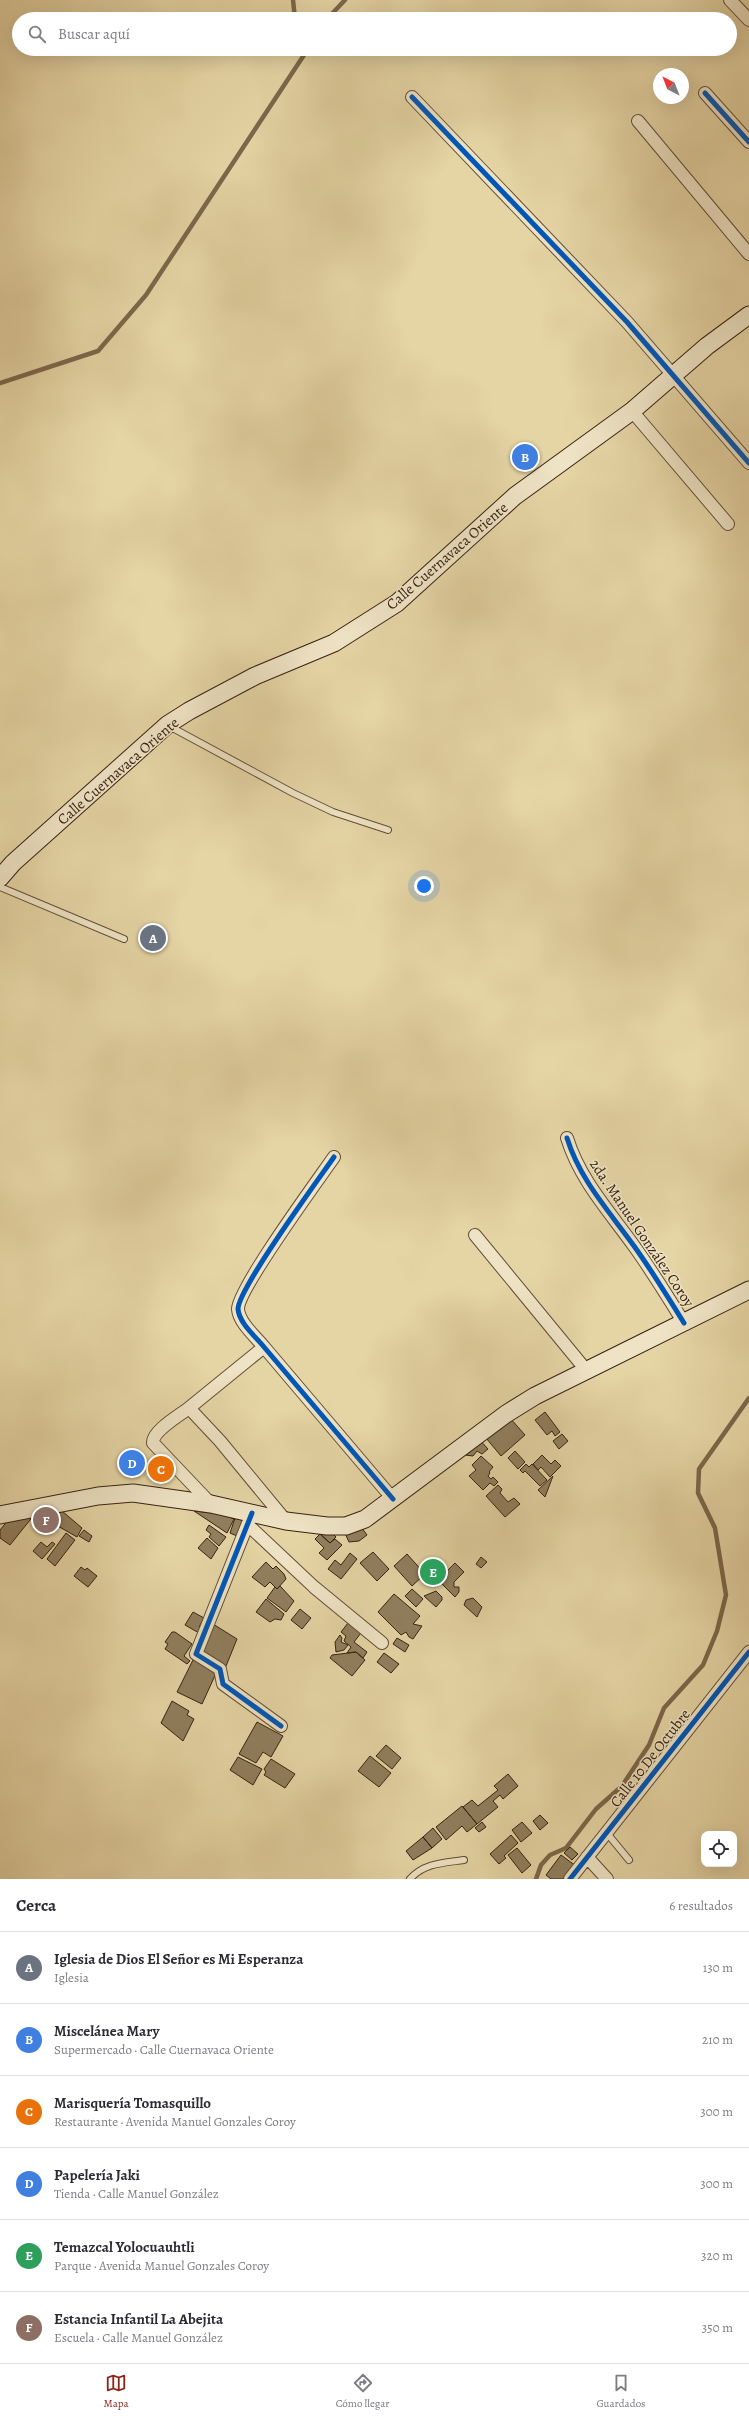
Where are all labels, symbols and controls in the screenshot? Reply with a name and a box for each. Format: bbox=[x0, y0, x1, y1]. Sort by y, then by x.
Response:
search box bbox=[12, 12, 737, 56]
icon: search bbox=[26, 23, 48, 45]
text: Buscar aquí bbox=[58, 24, 130, 44]
north arrow bbox=[653, 68, 689, 104]
pin: B bbox=[512, 442, 538, 472]
street label: Calle Cuernavaca Oriente bbox=[382, 497, 512, 614]
street label: Calle Cuernavaca Oriente bbox=[53, 712, 183, 829]
your location bbox=[414, 876, 434, 896]
pin: A bbox=[140, 923, 166, 953]
street label: 2da. Manuel González Coroy bbox=[585, 1155, 699, 1311]
pin: D bbox=[119, 1448, 145, 1478]
pin: C bbox=[148, 1454, 174, 1484]
pin: F bbox=[33, 1505, 59, 1535]
pin: E bbox=[420, 1557, 446, 1587]
street label: Calle 10 De Octubre bbox=[605, 1705, 695, 1811]
map controls bbox=[701, 1831, 737, 1867]
button: locate bbox=[701, 1831, 737, 1867]
text: Cerca bbox=[16, 1894, 56, 1917]
text: 6 resultados bbox=[669, 1897, 733, 1914]
text: Iglesia de Dios El Señor es Mi Esperanza bbox=[54, 1949, 303, 1969]
text: A bbox=[25, 1959, 33, 1976]
text: 130 m bbox=[703, 1959, 733, 1976]
text: Iglesia bbox=[54, 1969, 89, 1986]
text: Miscelánea Mary bbox=[54, 2021, 160, 2041]
text: B bbox=[25, 2031, 33, 2048]
text: 210 m bbox=[702, 2031, 733, 2048]
text: Supermercado · Calle Cuernavaca Oriente bbox=[54, 2041, 274, 2058]
text: Marisquería Tomasquillo bbox=[54, 2093, 211, 2113]
text: C bbox=[25, 2103, 33, 2120]
text: 300 m bbox=[700, 2103, 733, 2120]
text: Restaurante · Avenida Manuel Gonzales Coroy bbox=[54, 2113, 296, 2130]
text: Papelería Jaki bbox=[54, 2165, 140, 2185]
text: D bbox=[24, 2175, 34, 2192]
text: 300 m bbox=[700, 2175, 733, 2192]
text: Tienda · Calle Manuel González bbox=[54, 2185, 219, 2202]
text: Temazcal Yolocuauhtli bbox=[54, 2237, 195, 2257]
text: E bbox=[25, 2247, 33, 2264]
text: 320 m bbox=[701, 2247, 733, 2264]
text: Parque · Avenida Manuel Gonzales Coroy bbox=[54, 2257, 269, 2274]
text: Estancia Infantil La Abejita bbox=[54, 2309, 223, 2329]
text: F bbox=[26, 2319, 32, 2336]
text: 350 m bbox=[702, 2319, 733, 2336]
text: Escuela · Calle Manuel González bbox=[54, 2329, 223, 2346]
tab: Mapa bbox=[103, 2372, 129, 2411]
tab: Cómo llegar bbox=[336, 2372, 390, 2411]
tab: Guardados bbox=[596, 2372, 646, 2411]

